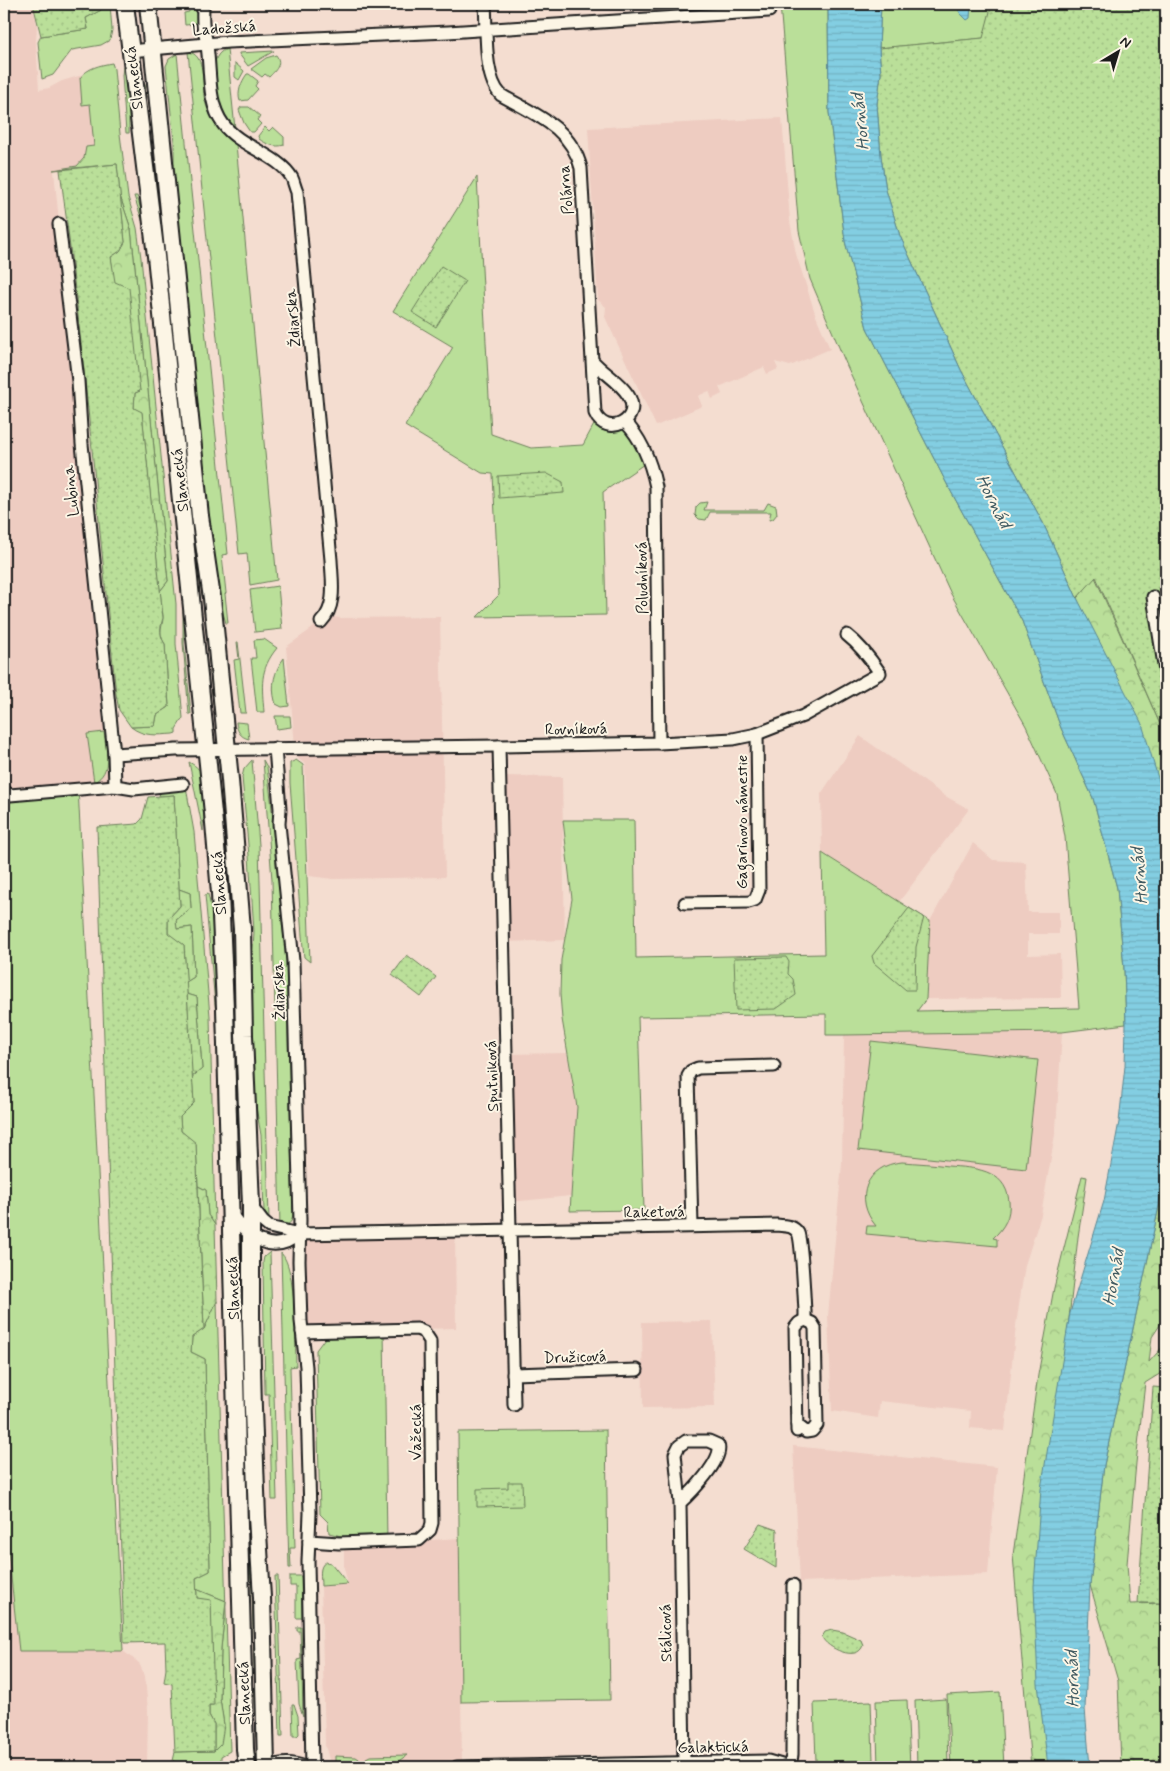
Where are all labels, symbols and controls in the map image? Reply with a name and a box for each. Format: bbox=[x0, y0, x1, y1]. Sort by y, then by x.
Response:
street label: Ladožská bbox=[191, 16, 257, 41]
north arrow bbox=[1092, 28, 1142, 78]
text: N bbox=[1116, 33, 1135, 53]
street label: Slanecká bbox=[120, 45, 149, 111]
water label: Hornád bbox=[846, 89, 876, 152]
street label: Polárna bbox=[554, 164, 579, 215]
street label: Ždiarska bbox=[280, 287, 307, 348]
street label: Slanecká bbox=[167, 447, 194, 513]
street label: Lubina bbox=[58, 464, 85, 518]
water label: Hornád bbox=[969, 470, 1018, 535]
street label: Poludníková bbox=[631, 541, 654, 615]
street label: Rovníková bbox=[545, 718, 607, 741]
street label: Gagarinovo námestie bbox=[732, 755, 754, 889]
water label: Hornád bbox=[1125, 844, 1154, 905]
street label: Slanecká bbox=[207, 850, 232, 915]
street label: Ždiarska bbox=[268, 961, 291, 1021]
street label: Sputniková bbox=[481, 1040, 504, 1112]
street label: Raketová bbox=[623, 1201, 685, 1224]
water label: Hornád bbox=[1097, 1244, 1131, 1307]
street label: Slanecká bbox=[222, 1256, 245, 1320]
street label: Družicová bbox=[543, 1346, 607, 1369]
street label: Važecká bbox=[406, 1404, 427, 1460]
street label: Stálicová bbox=[655, 1604, 678, 1662]
water label: Hornád bbox=[1060, 1647, 1086, 1708]
street label: Slanecká bbox=[233, 1661, 256, 1725]
street label: Galaktická bbox=[677, 1736, 749, 1759]

